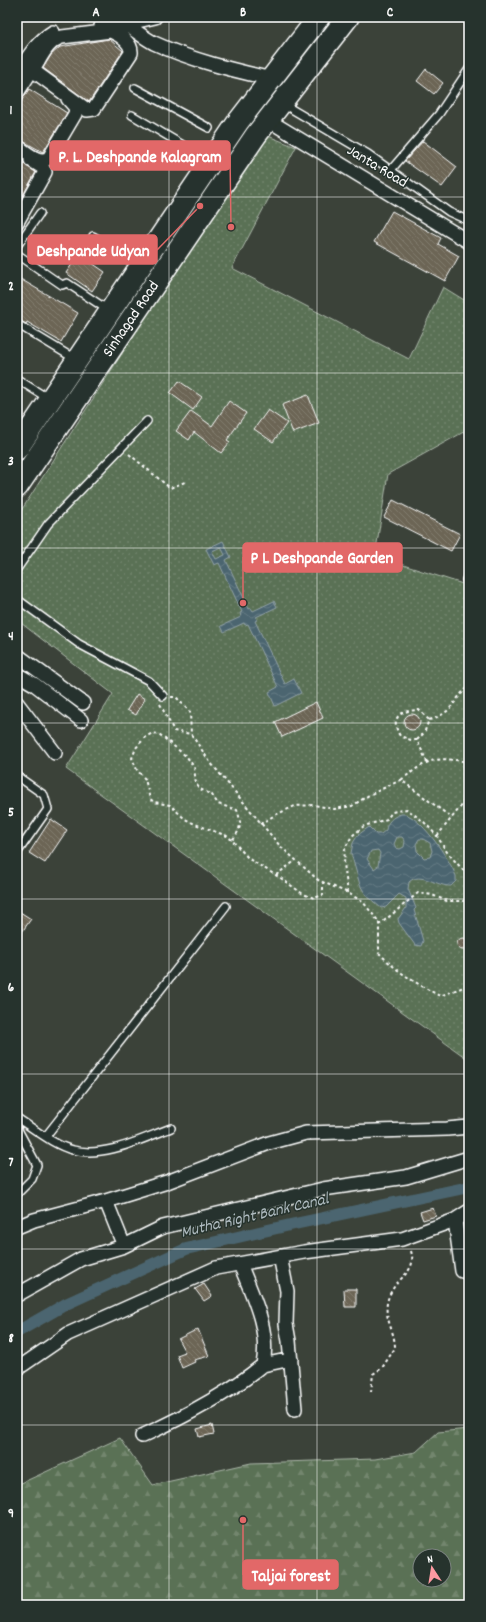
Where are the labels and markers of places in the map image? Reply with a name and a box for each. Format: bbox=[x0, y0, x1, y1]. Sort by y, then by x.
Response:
callout: P. L. Deshpande Kalagram bbox=[50, 141, 230, 170]
callout: Deshpande Udyan bbox=[28, 235, 157, 264]
callout: P L Deshpande Garden bbox=[243, 543, 402, 572]
callout: Taljai forest bbox=[243, 1560, 338, 1589]

